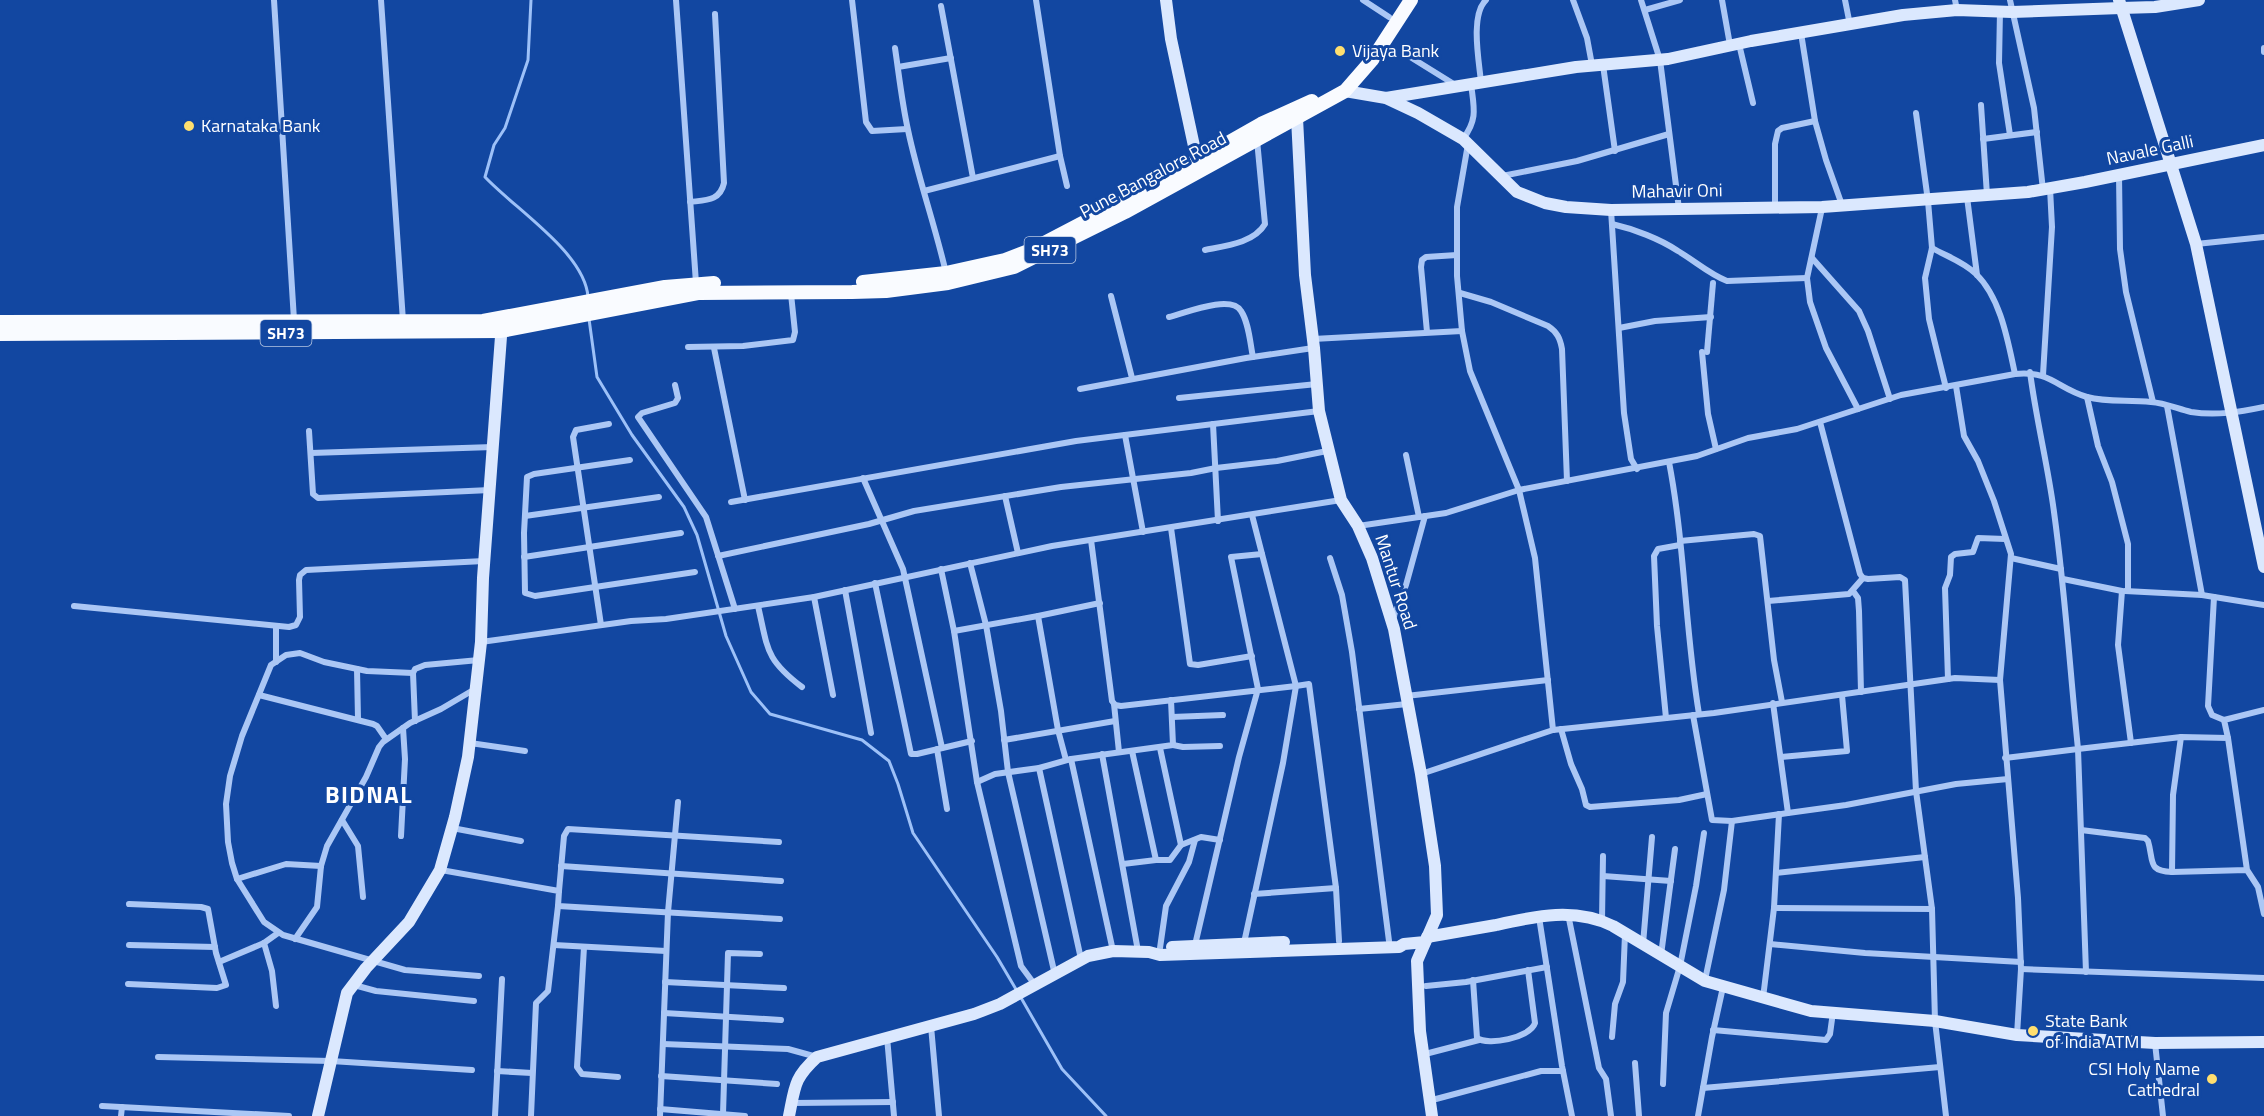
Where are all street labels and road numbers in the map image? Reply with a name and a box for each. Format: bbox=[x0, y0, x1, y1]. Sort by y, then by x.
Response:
street label: Pune Bangalore Road bbox=[1075, 124, 1231, 225]
street label: Navale Galli bbox=[2104, 127, 2196, 172]
street label: Mahavir Oni bbox=[1631, 176, 1723, 205]
road number: SH73 bbox=[1024, 237, 1076, 263]
road number: SH73 bbox=[260, 320, 312, 346]
street label: Mantur Road bbox=[1368, 531, 1425, 633]

